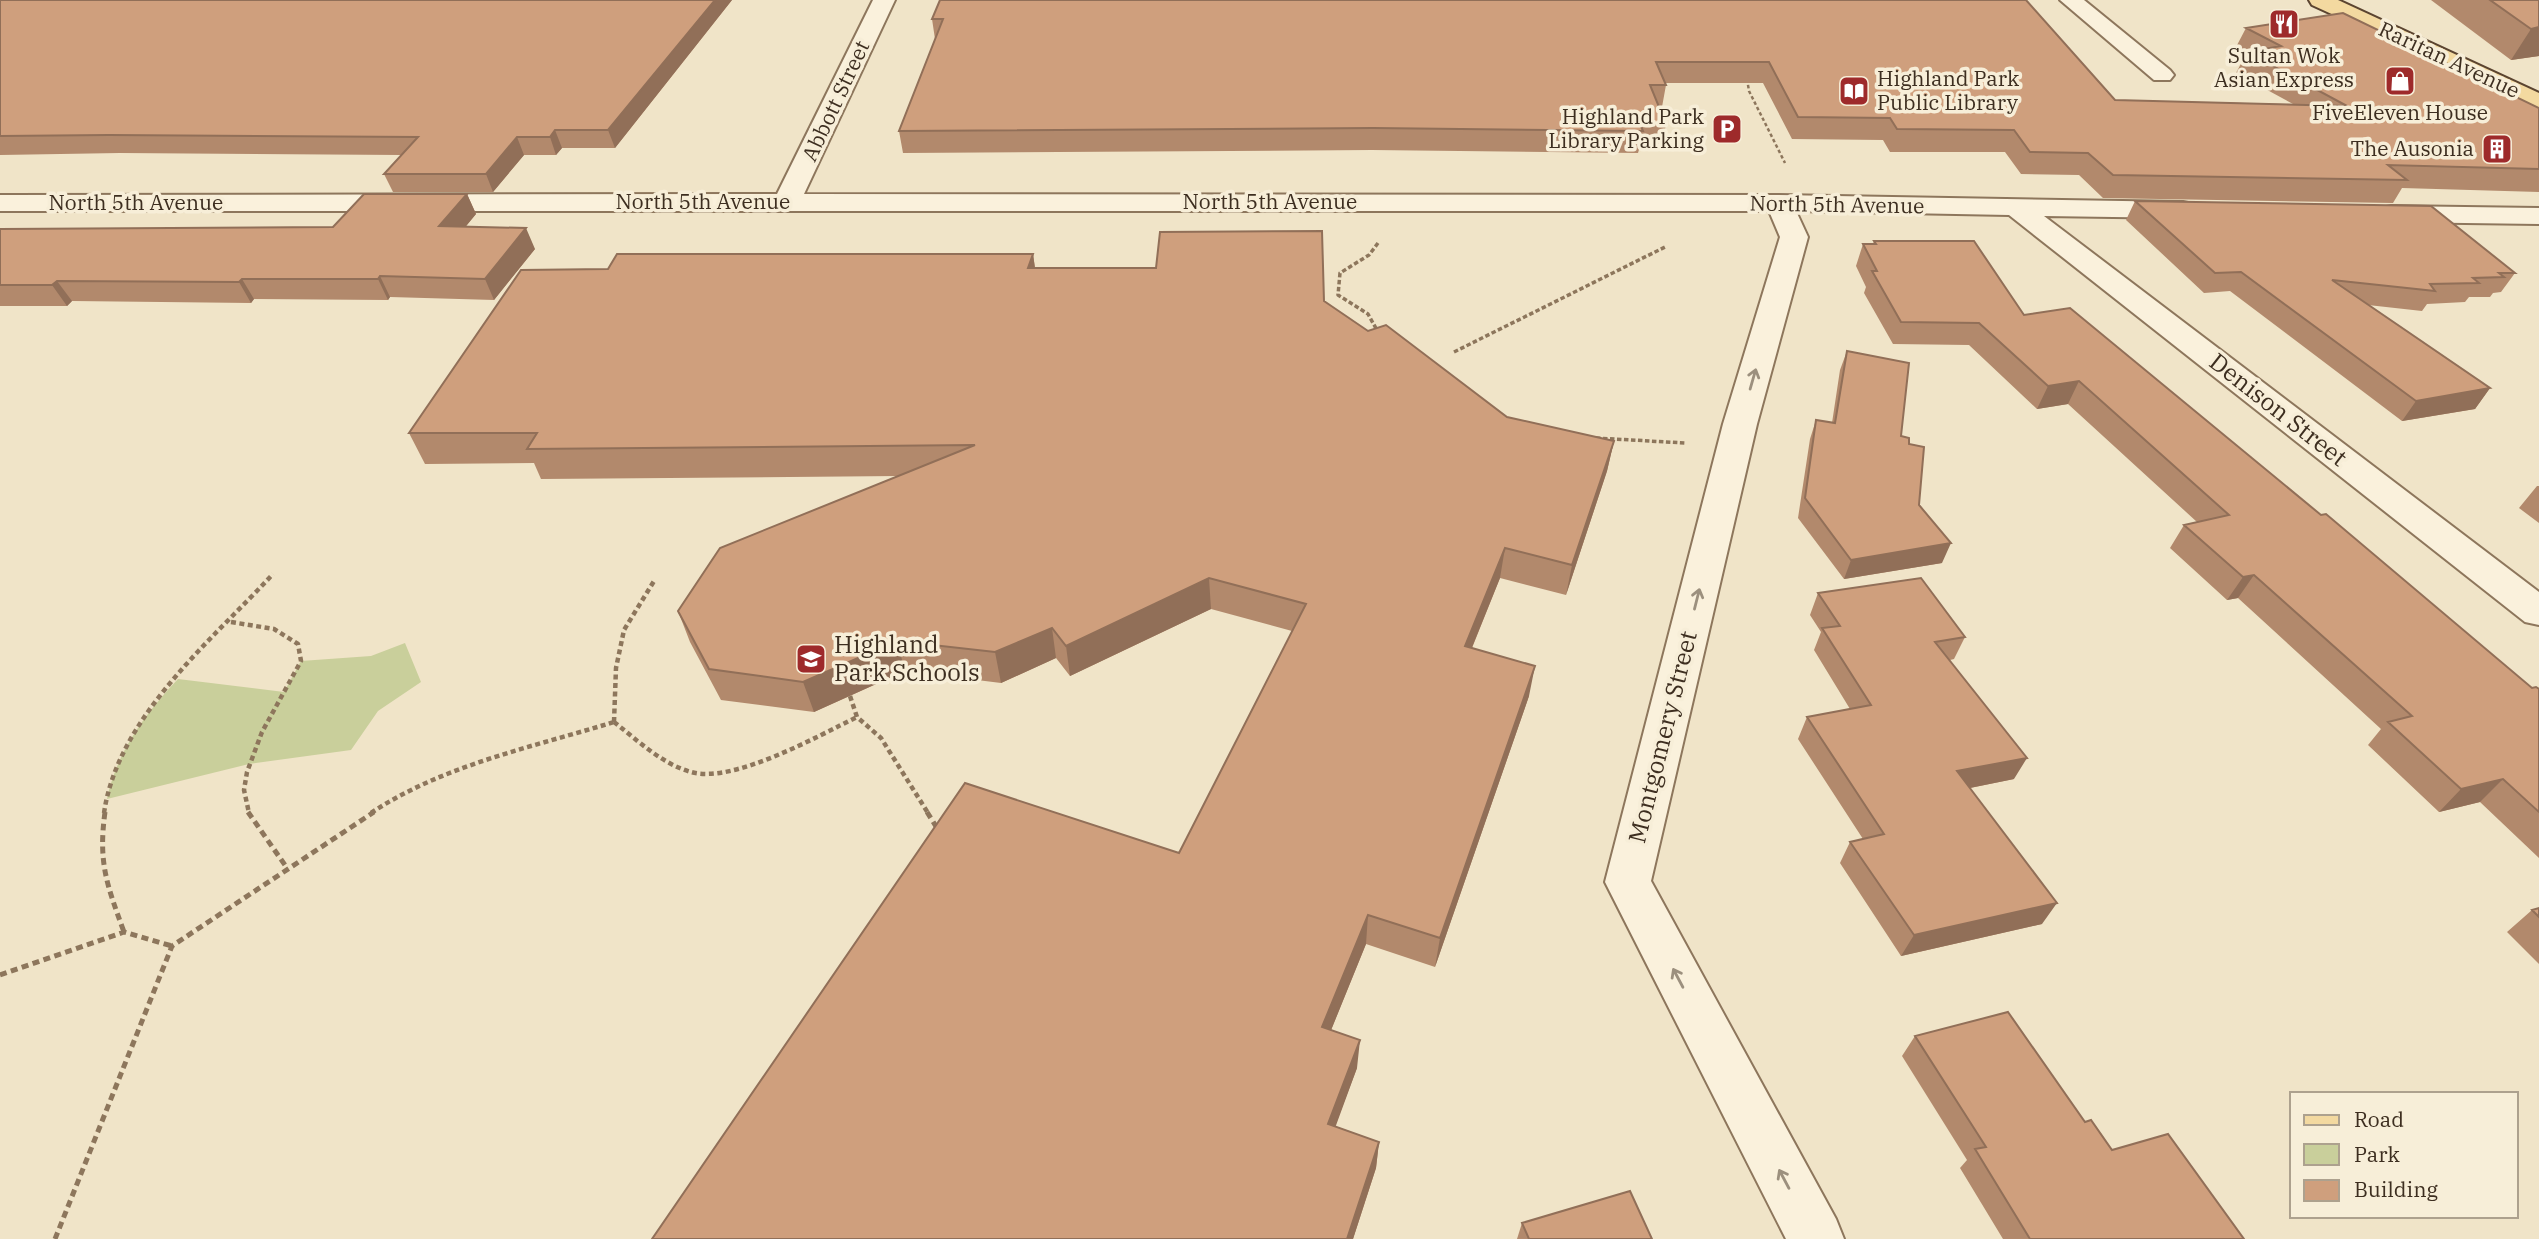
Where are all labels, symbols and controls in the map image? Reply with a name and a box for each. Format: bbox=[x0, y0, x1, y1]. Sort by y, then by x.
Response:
restaurant icon: Sultan Wok Asian Express bbox=[2267, 7, 2301, 41]
street label: Raritan Avenue bbox=[2374, 14, 2524, 104]
street label: Abbott Street bbox=[795, 36, 875, 165]
place label: Sultan Wok Asian Express bbox=[2214, 41, 2354, 93]
place label: Highland Park Public Library bbox=[1877, 64, 2020, 116]
shop icon: FiveEleven House bbox=[2383, 64, 2417, 98]
library icon: Highland Park Public Library bbox=[1837, 74, 1871, 108]
place label: FiveEleven House bbox=[2312, 98, 2488, 126]
place label: Highland Park Library Parking bbox=[1548, 102, 1705, 154]
parking icon: Highland Park Library Parking bbox=[1710, 112, 1744, 146]
building icon: The Ausonia bbox=[2480, 132, 2514, 166]
place label: The Ausonia bbox=[2350, 134, 2474, 162]
street label: North 5th Avenue bbox=[616, 187, 790, 215]
street label: North 5th Avenue bbox=[1183, 187, 1357, 215]
street label: North 5th Avenue bbox=[49, 188, 223, 216]
street label: North 5th Avenue bbox=[1749, 188, 1925, 220]
street label: Denison Street bbox=[2203, 345, 2354, 473]
one-way arrow bbox=[1747, 368, 1760, 390]
one-way arrow bbox=[1691, 588, 1704, 611]
street label: Montgomery Street bbox=[1620, 627, 1704, 846]
place label: Highland Park Schools bbox=[834, 628, 980, 688]
school or university icon: Highland Park Schools bbox=[794, 642, 828, 676]
one-way arrow bbox=[1671, 968, 1685, 988]
legend bbox=[2290, 1092, 2518, 1218]
text: Road bbox=[2354, 1105, 2404, 1133]
text: Park bbox=[2354, 1140, 2401, 1168]
one-way arrow bbox=[1777, 1169, 1791, 1189]
text: Building bbox=[2354, 1175, 2439, 1203]

